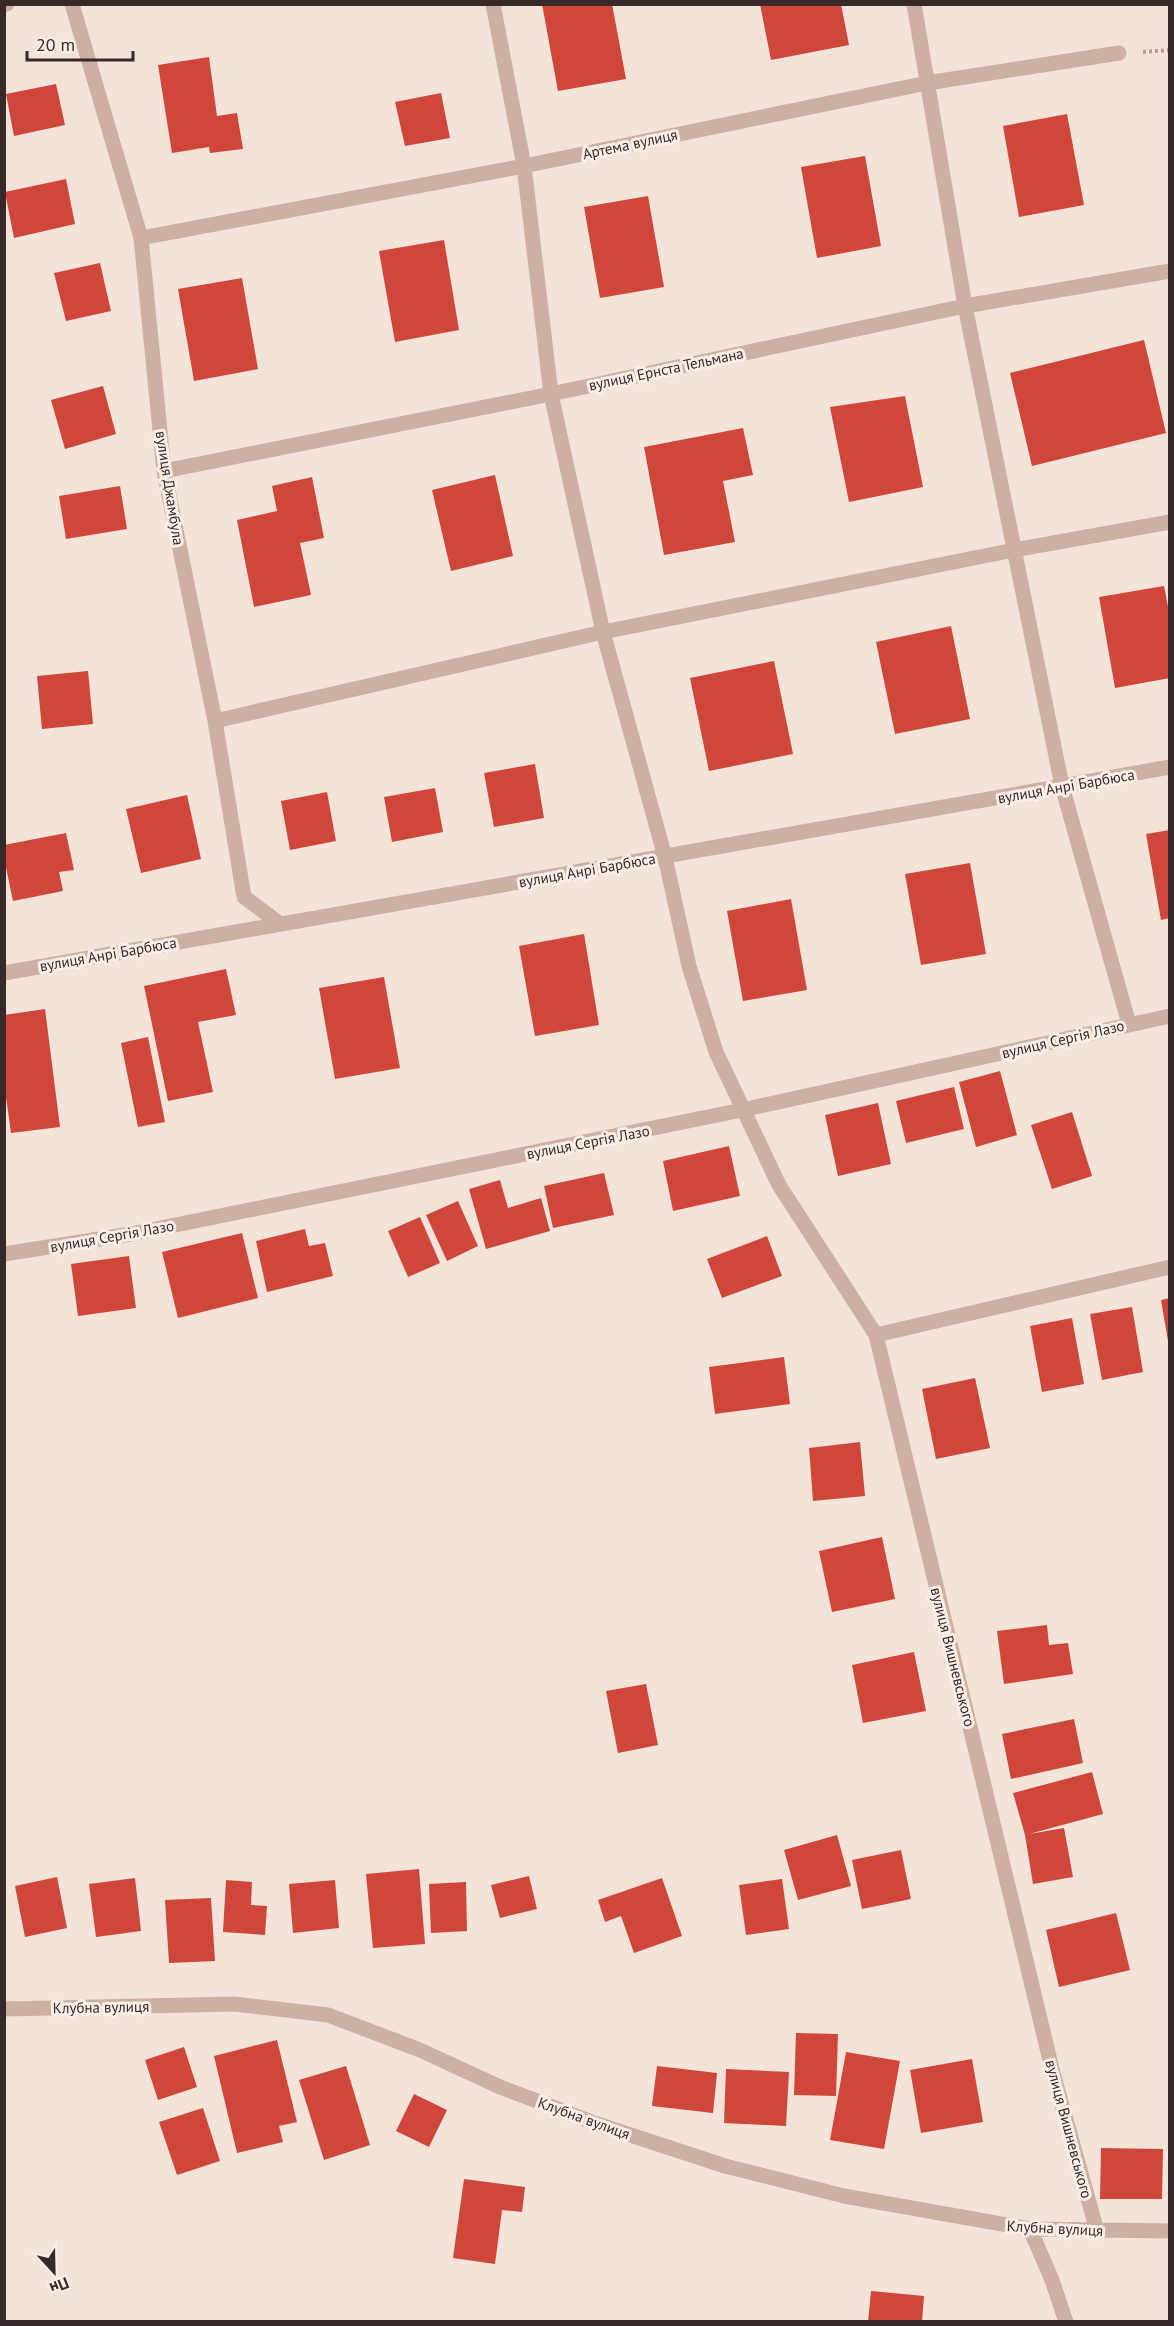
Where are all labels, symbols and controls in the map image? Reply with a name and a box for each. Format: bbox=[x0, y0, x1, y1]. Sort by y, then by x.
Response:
scale bar bbox=[27, 24, 134, 62]
text: 20 m bbox=[36, 33, 75, 56]
street label: Артема вулиця bbox=[581, 125, 679, 163]
street label: вулиця Ернста Тельмана bbox=[587, 343, 745, 395]
street label: вулиця Джамбула bbox=[152, 429, 188, 547]
street label: вулиця Анрі Барбюса bbox=[996, 765, 1136, 807]
street label: вулиця Анрі Барбюса bbox=[517, 849, 657, 891]
street label: вулиця Анрі Барбюса bbox=[38, 933, 178, 975]
street label: вулиця Сергія Лазо bbox=[1000, 1016, 1126, 1062]
street label: вулиця Сергія Лазо bbox=[525, 1121, 651, 1163]
street label: вулиця Сергія Лазо bbox=[49, 1216, 175, 1256]
street label: вулиця Вишневського bbox=[927, 1585, 979, 1729]
street label: Клубна вулиця bbox=[53, 1997, 149, 2017]
street label: вулиця Вишневського bbox=[1041, 2058, 1097, 2200]
street label: Клубна вулиця bbox=[535, 2093, 633, 2143]
street label: Клубна вулиця bbox=[1006, 2216, 1104, 2240]
north arrow bbox=[24, 2242, 84, 2302]
text: Пн bbox=[47, 2273, 72, 2299]

